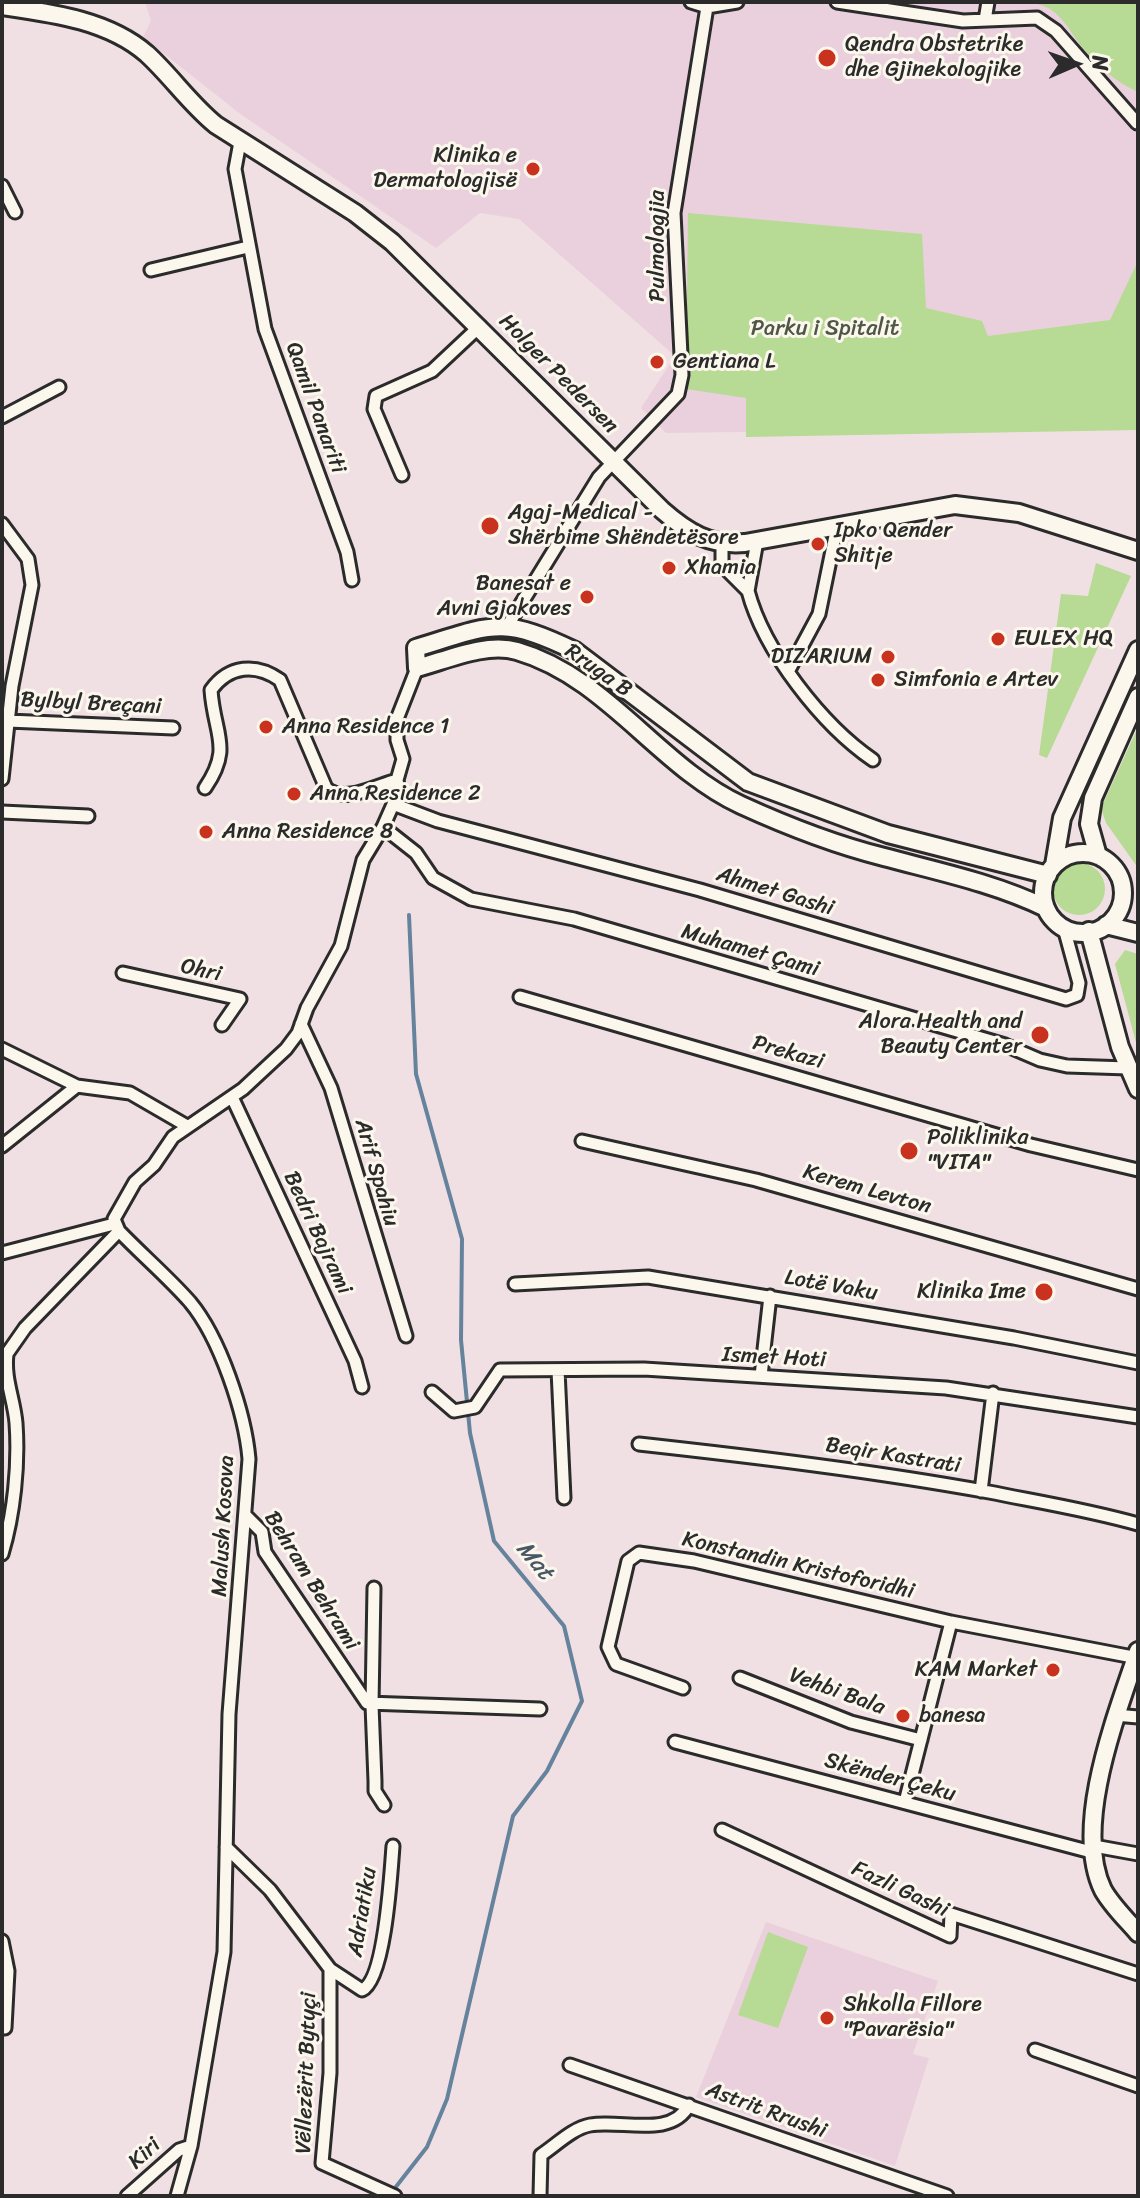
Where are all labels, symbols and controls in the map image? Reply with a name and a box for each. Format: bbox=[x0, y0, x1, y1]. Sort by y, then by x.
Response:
north arrow bbox=[1036, 24, 1116, 104]
place label: Qendra Obstetrike dhe Gjinekologjike bbox=[845, 32, 1023, 84]
marker: Qendra Obstetrike dhe Gjinekologjike bbox=[816, 47, 838, 69]
text: N bbox=[1081, 55, 1120, 71]
place label: Klinika e Dermatologjisë bbox=[373, 143, 517, 194]
marker: Klinika e Dermatologjisë bbox=[524, 160, 542, 178]
street label: Pulmologjia bbox=[645, 190, 671, 302]
street label: Holger Pedersen bbox=[493, 309, 623, 439]
park label: Parku i Spitalit bbox=[751, 316, 899, 342]
street label: Qamil Panariti bbox=[279, 339, 351, 477]
place label: Gentiana L bbox=[673, 349, 775, 375]
marker: Gentiana L bbox=[648, 353, 666, 371]
place label: Agaj-Medical - Shërbime Shëndetësore bbox=[508, 500, 739, 552]
marker: Agaj-Medical - Shërbime Shëndetësore bbox=[479, 515, 501, 537]
place label: Ipko Qender Shitje bbox=[834, 518, 952, 570]
marker: Ipko Qender Shitje bbox=[809, 535, 827, 553]
place label: Xhamia bbox=[685, 555, 756, 581]
marker: Xhamia bbox=[660, 559, 678, 577]
place label: Banesat e Avni Gjakoves bbox=[437, 571, 571, 622]
marker: Banesat e Avni Gjakoves bbox=[578, 588, 596, 606]
place label: EULEX HQ bbox=[1014, 626, 1113, 652]
marker: EULEX HQ bbox=[989, 630, 1007, 648]
street label: Rruga B bbox=[559, 638, 637, 704]
place label: DIZARIUM bbox=[771, 644, 872, 670]
marker: DIZARIUM bbox=[879, 648, 897, 666]
place label: Simfonia e Artev bbox=[894, 667, 1058, 693]
marker: Simfonia e Artev bbox=[869, 671, 887, 689]
street label: Bylbyl Breçani bbox=[20, 687, 162, 721]
place label: Anna Residence 1 bbox=[282, 714, 449, 740]
marker: Anna Residence 1 bbox=[257, 718, 275, 736]
place label: Anna Residence 2 bbox=[310, 781, 481, 807]
marker: Anna Residence 2 bbox=[285, 785, 303, 803]
place label: Anna Residence 8 bbox=[222, 819, 393, 845]
marker: Anna Residence 8 bbox=[197, 823, 215, 841]
street label: Ahmet Gashi bbox=[713, 862, 837, 922]
street label: Muhamet Çami bbox=[678, 919, 822, 983]
street label: Ohri bbox=[178, 954, 224, 988]
place label: Alora Health and Beauty Center bbox=[859, 1009, 1022, 1060]
marker: Alora Health and Beauty Center bbox=[1029, 1024, 1051, 1046]
street label: Prekazi bbox=[749, 1030, 827, 1076]
street label: Arif Spahiu bbox=[348, 1116, 404, 1230]
place label: Poliklinika "VITA" bbox=[927, 1125, 1029, 1176]
marker: Poliklinika "VITA" bbox=[898, 1140, 920, 1162]
street label: Kerem Levton bbox=[800, 1159, 934, 1221]
street label: Bedri Bajrami bbox=[277, 1167, 357, 1299]
street label: Lotë Vaku bbox=[782, 1265, 880, 1307]
place label: Klinika Ime bbox=[917, 1279, 1026, 1305]
marker: Klinika Ime bbox=[1033, 1281, 1055, 1303]
street label: Ismet Hoti bbox=[721, 1342, 827, 1374]
street label: Beqir Kastrati bbox=[823, 1432, 963, 1480]
street label: Malush Kosova bbox=[207, 1455, 241, 1597]
street label: Behram Behrami bbox=[258, 1507, 364, 1655]
street label: Konstandin Kristoforidhi bbox=[679, 1526, 917, 1606]
water label: Mat bbox=[509, 1536, 559, 1586]
place label: KAM Market bbox=[915, 1657, 1037, 1683]
marker: KAM Market bbox=[1044, 1661, 1062, 1679]
street label: Vehbi Bala bbox=[786, 1663, 888, 1721]
place label: banesa bbox=[919, 1703, 985, 1729]
marker: banesa bbox=[894, 1707, 912, 1725]
street label: Skënder Çeku bbox=[821, 1748, 959, 1808]
street label: Fazli Gashi bbox=[847, 1856, 953, 1924]
street label: Adriatiku bbox=[343, 1865, 383, 1959]
street label: Vëllezërit Bytyçi bbox=[291, 1992, 323, 2154]
place label: Shkolla Fillore "Pavarësia" bbox=[843, 1992, 982, 2044]
marker: Shkolla Fillore "Pavarësia" bbox=[818, 2009, 836, 2027]
street label: Astrit Rrushi bbox=[702, 2077, 830, 2145]
street label: Kiri bbox=[123, 2133, 167, 2175]

